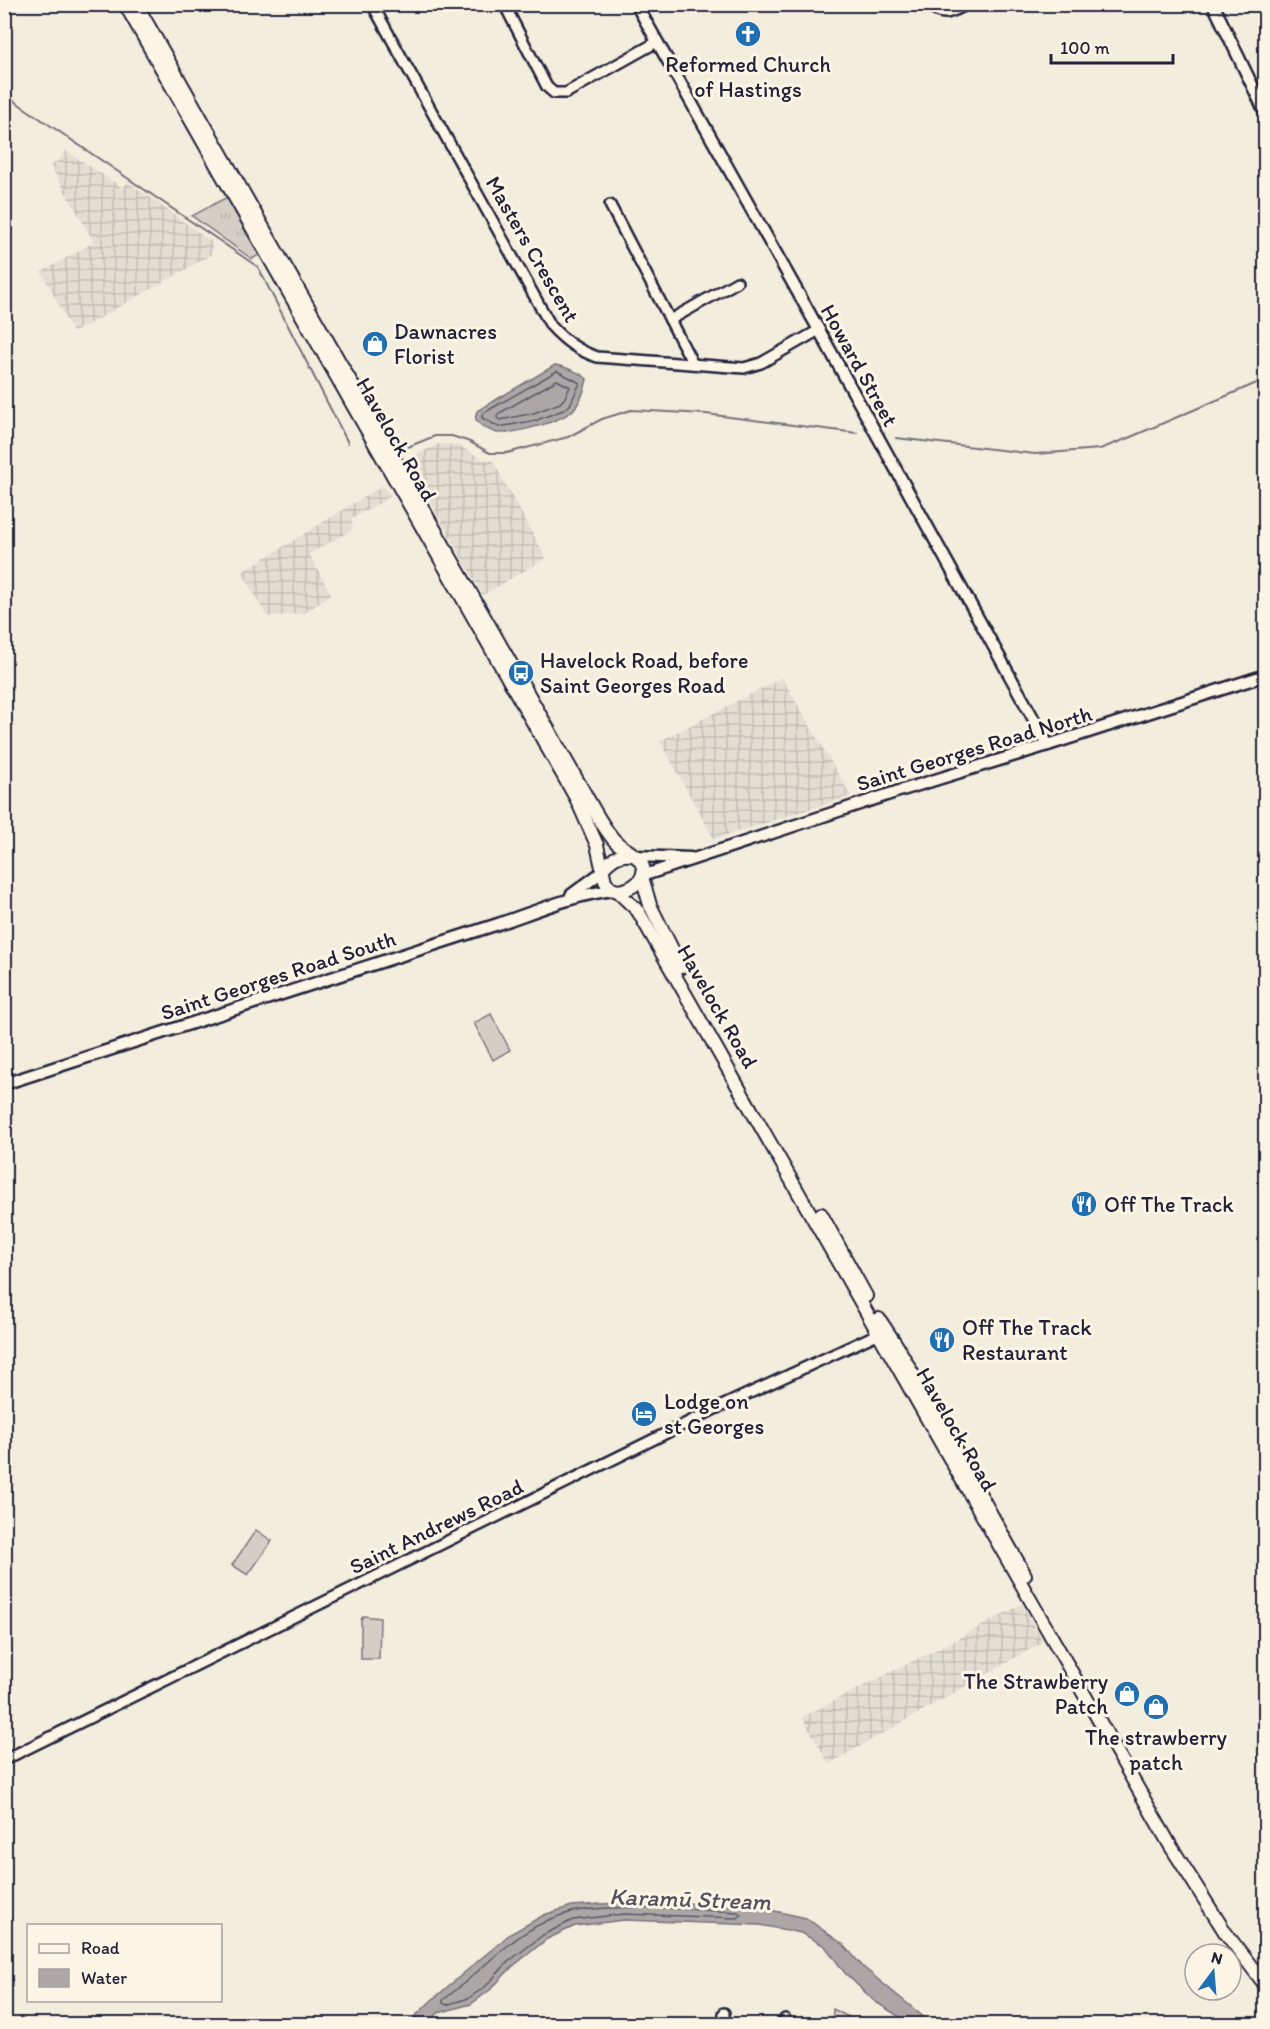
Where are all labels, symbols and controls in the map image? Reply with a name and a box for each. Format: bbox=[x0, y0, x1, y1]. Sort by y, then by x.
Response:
church icon: Reformed Church of Hastings bbox=[733, 19, 763, 49]
scale bar bbox=[1051, 27, 1172, 65]
text: 100 m bbox=[1060, 37, 1110, 59]
place label: Reformed Church of Hastings bbox=[665, 51, 831, 103]
street label: Masters Crescent bbox=[480, 171, 585, 327]
street label: Howard Street bbox=[815, 299, 904, 431]
place label: Dawnacres Florist bbox=[394, 318, 497, 370]
shop icon: Dawnacres Florist bbox=[360, 329, 390, 359]
street label: Havelock Road bbox=[350, 373, 443, 506]
place label: Havelock Road, before Saint Georges Road bbox=[540, 647, 748, 699]
bus stop icon: Havelock Road, before Saint Georges Road bbox=[506, 658, 536, 688]
street label: Saint Georges Road North bbox=[853, 700, 1095, 797]
street label: Saint Georges Road South bbox=[157, 925, 399, 1026]
street label: Havelock Road bbox=[671, 940, 764, 1073]
restaurant icon: Off The Track bbox=[1069, 1189, 1099, 1219]
place label: Off The Track bbox=[1104, 1191, 1234, 1218]
place label: Off The Track Restaurant bbox=[962, 1314, 1092, 1366]
restaurant icon: Off The Track Restaurant bbox=[927, 1325, 957, 1355]
street label: Havelock Road bbox=[910, 1363, 1003, 1496]
place label: Lodge on st Georges bbox=[664, 1388, 764, 1440]
hotel icon: Lodge on st Georges bbox=[629, 1399, 659, 1429]
street label: Saint Andrews Road bbox=[345, 1473, 528, 1580]
place label: The Strawberry Patch bbox=[963, 1668, 1109, 1720]
shop icon: The Strawberry Patch bbox=[1112, 1679, 1142, 1709]
shop icon: The strawberry patch bbox=[1141, 1692, 1171, 1722]
place label: The strawberry patch bbox=[1085, 1724, 1227, 1776]
water label: Karamū Stream bbox=[609, 1881, 772, 1916]
legend bbox=[27, 1924, 222, 2002]
text: Road bbox=[81, 1937, 120, 1959]
north arrow bbox=[1183, 1942, 1243, 2002]
text: N bbox=[1209, 1947, 1225, 1969]
text: Water bbox=[81, 1967, 127, 1989]

